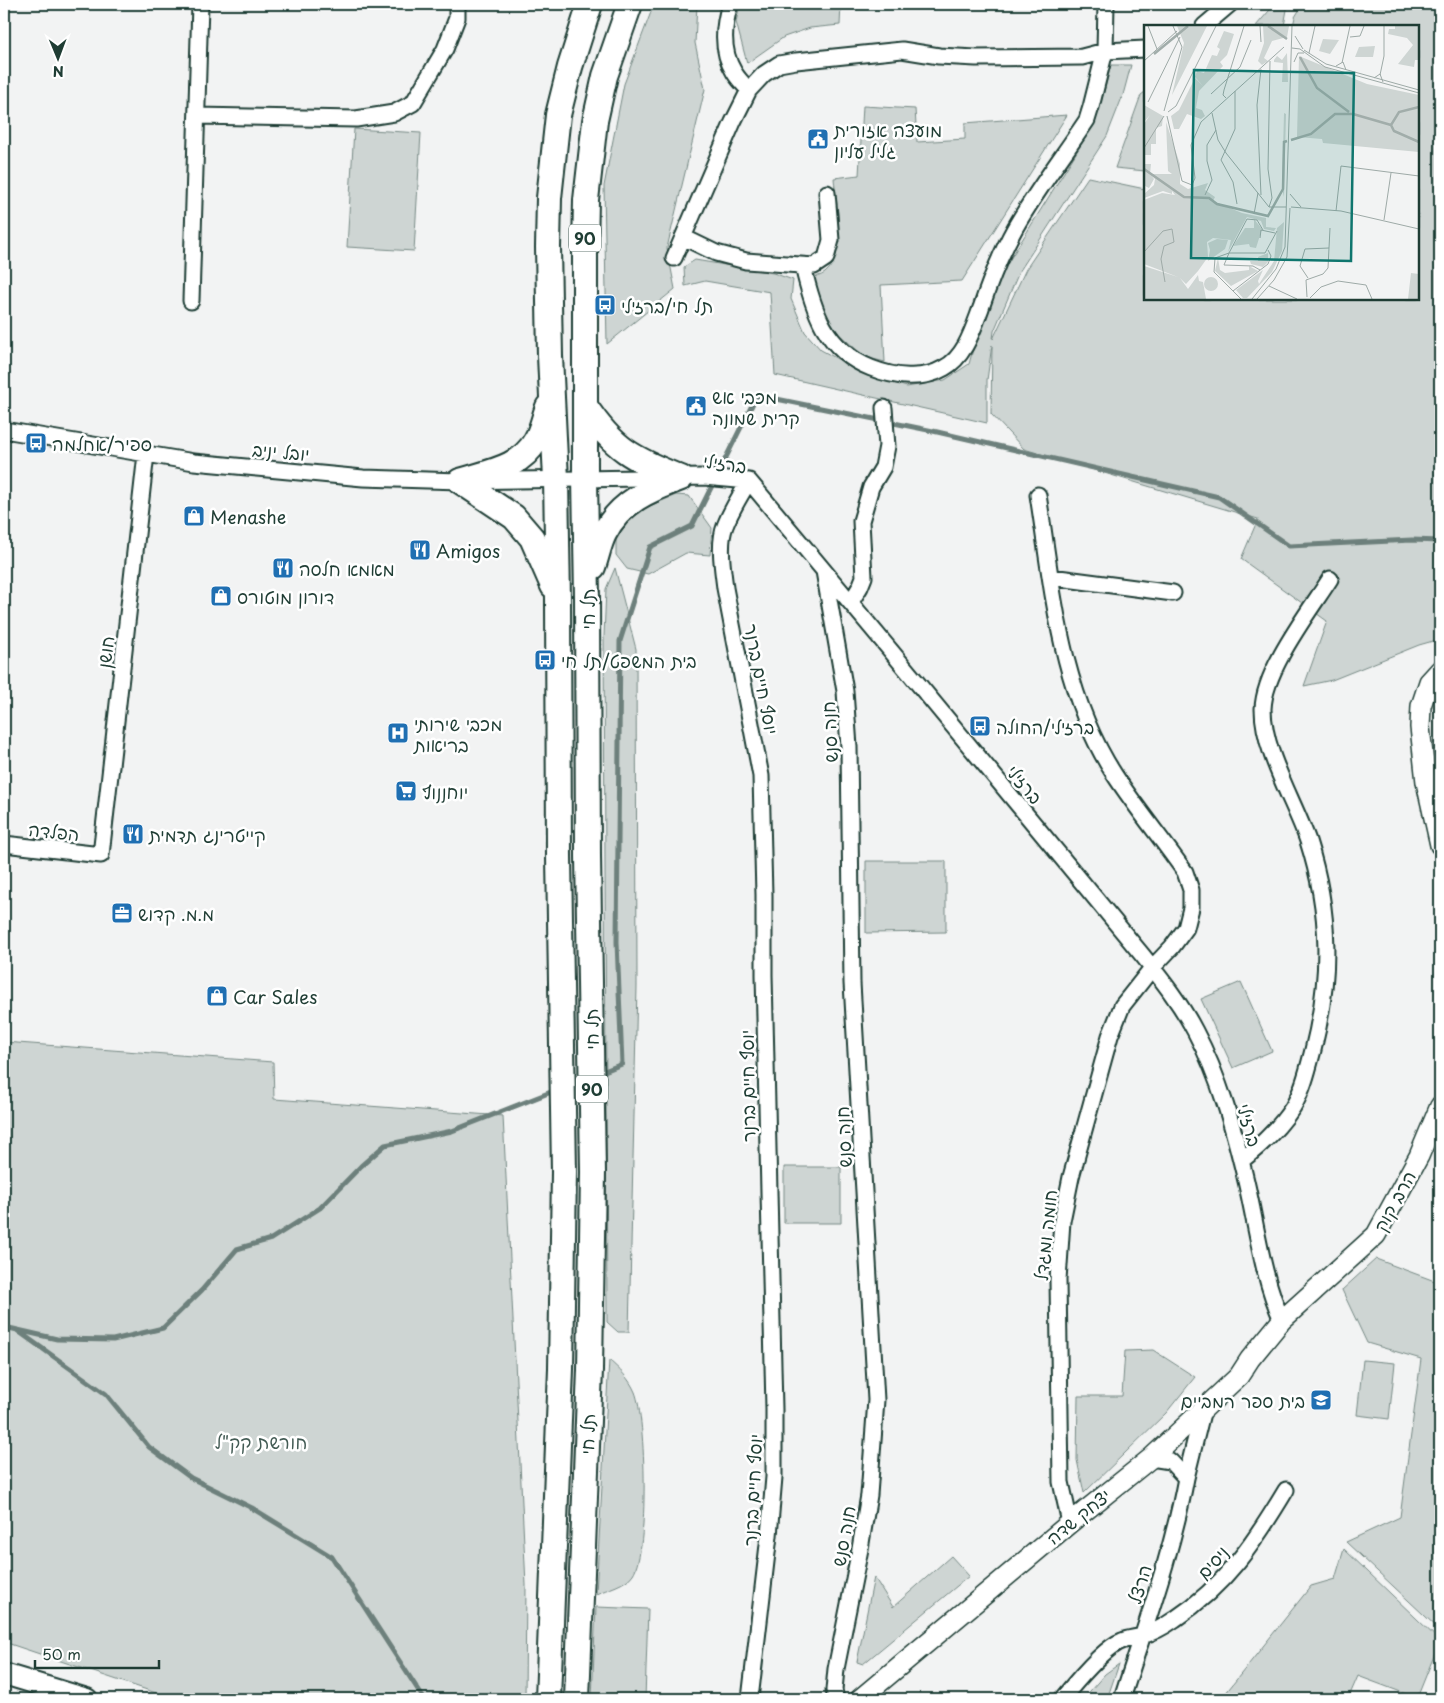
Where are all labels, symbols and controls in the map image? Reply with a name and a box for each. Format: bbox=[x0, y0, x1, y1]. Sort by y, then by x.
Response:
inset map bbox=[1144, 25, 1419, 300]
north arrow bbox=[32, 32, 82, 82]
text: N bbox=[53, 61, 64, 82]
place label: מועצה אזורית גליל עליון bbox=[833, 116, 942, 164]
public building icon: מועצה אזורית גליל עליון bbox=[806, 127, 830, 151]
road number: 90 bbox=[569, 224, 601, 252]
place label: תל חי/ברזילי bbox=[621, 292, 713, 319]
bus stop icon: תל חי/ברזילי bbox=[593, 293, 617, 317]
place label: מכבי אש קרית שמונה bbox=[712, 383, 800, 431]
public building icon: מכבי אש קרית שמונה bbox=[684, 394, 708, 418]
place label: ספיר/אחלמה bbox=[52, 430, 152, 457]
bus stop icon: ספיר/אחלמה bbox=[24, 431, 48, 455]
street label: יובל יניב bbox=[251, 435, 311, 467]
street label: ברזילי bbox=[701, 447, 749, 479]
place label: Menashe bbox=[210, 503, 286, 530]
shop icon: Menashe bbox=[182, 504, 206, 528]
place label: Amigos bbox=[436, 537, 500, 564]
restaurant icon: Amigos bbox=[408, 538, 432, 562]
place label: מאמא חלסה bbox=[299, 555, 395, 582]
restaurant icon: מאמא חלסה bbox=[271, 556, 295, 580]
place label: דורון מוטורס bbox=[237, 583, 334, 610]
shop icon: דורון מוטורס bbox=[209, 584, 233, 608]
street label: תל חי bbox=[574, 588, 601, 630]
street label: יוסף חיים ברנר bbox=[738, 621, 786, 737]
street label: חושן bbox=[90, 634, 120, 670]
place label: בית המשפט/תל חי bbox=[561, 647, 697, 674]
bus stop icon: בית המשפט/תל חי bbox=[533, 648, 557, 672]
street label: חנה סנש bbox=[814, 701, 844, 763]
place label: מכבי שירותי בריאות bbox=[413, 710, 502, 758]
place label: ברזילי/החולה bbox=[996, 713, 1094, 740]
bus stop icon: ברזילי/החולה bbox=[968, 714, 992, 738]
hospital icon: מכבי שירותי בריאות bbox=[386, 721, 410, 745]
street label: ברזילי bbox=[1001, 759, 1049, 809]
place label: יוחננוף bbox=[422, 778, 468, 805]
supermarket icon: יוחננוף bbox=[394, 779, 418, 803]
street label: הפלדה bbox=[27, 815, 81, 847]
place label: קייטרינג תדמית bbox=[148, 821, 266, 848]
restaurant icon: קייטרינג תדמית bbox=[121, 822, 145, 846]
place label: מ.מ. קדוש bbox=[138, 900, 214, 927]
office icon: מ.מ. קדוש bbox=[110, 901, 134, 925]
place label: Car Sales bbox=[233, 983, 318, 1010]
shop icon: Car Sales bbox=[205, 984, 229, 1008]
street label: תל חי bbox=[577, 1008, 605, 1050]
street label: יוסף חיים ברנר bbox=[733, 1030, 761, 1142]
road number: 90 bbox=[576, 1076, 608, 1102]
street label: ברזילי bbox=[1231, 1100, 1269, 1150]
street label: חנה סנש bbox=[828, 1106, 858, 1168]
street label: הרב קוק bbox=[1366, 1165, 1422, 1237]
street label: חומה ומגדל bbox=[1027, 1188, 1063, 1282]
place label: בית ספר רמביים bbox=[1181, 1387, 1305, 1414]
school or university icon: בית ספר רמביים bbox=[1309, 1388, 1333, 1412]
street label: תל חי bbox=[573, 1413, 601, 1455]
park label: חורשת קק"ל bbox=[215, 1428, 307, 1455]
street label: יוסף חיים ברנר bbox=[736, 1433, 768, 1547]
street label: יצחק שדה bbox=[1040, 1482, 1116, 1550]
street label: חנה סנש bbox=[824, 1503, 862, 1569]
street label: ניסים bbox=[1190, 1539, 1234, 1585]
street label: הרצל bbox=[1120, 1561, 1158, 1607]
scale bar bbox=[35, 1638, 159, 1670]
text: 50 m bbox=[42, 1642, 81, 1665]

